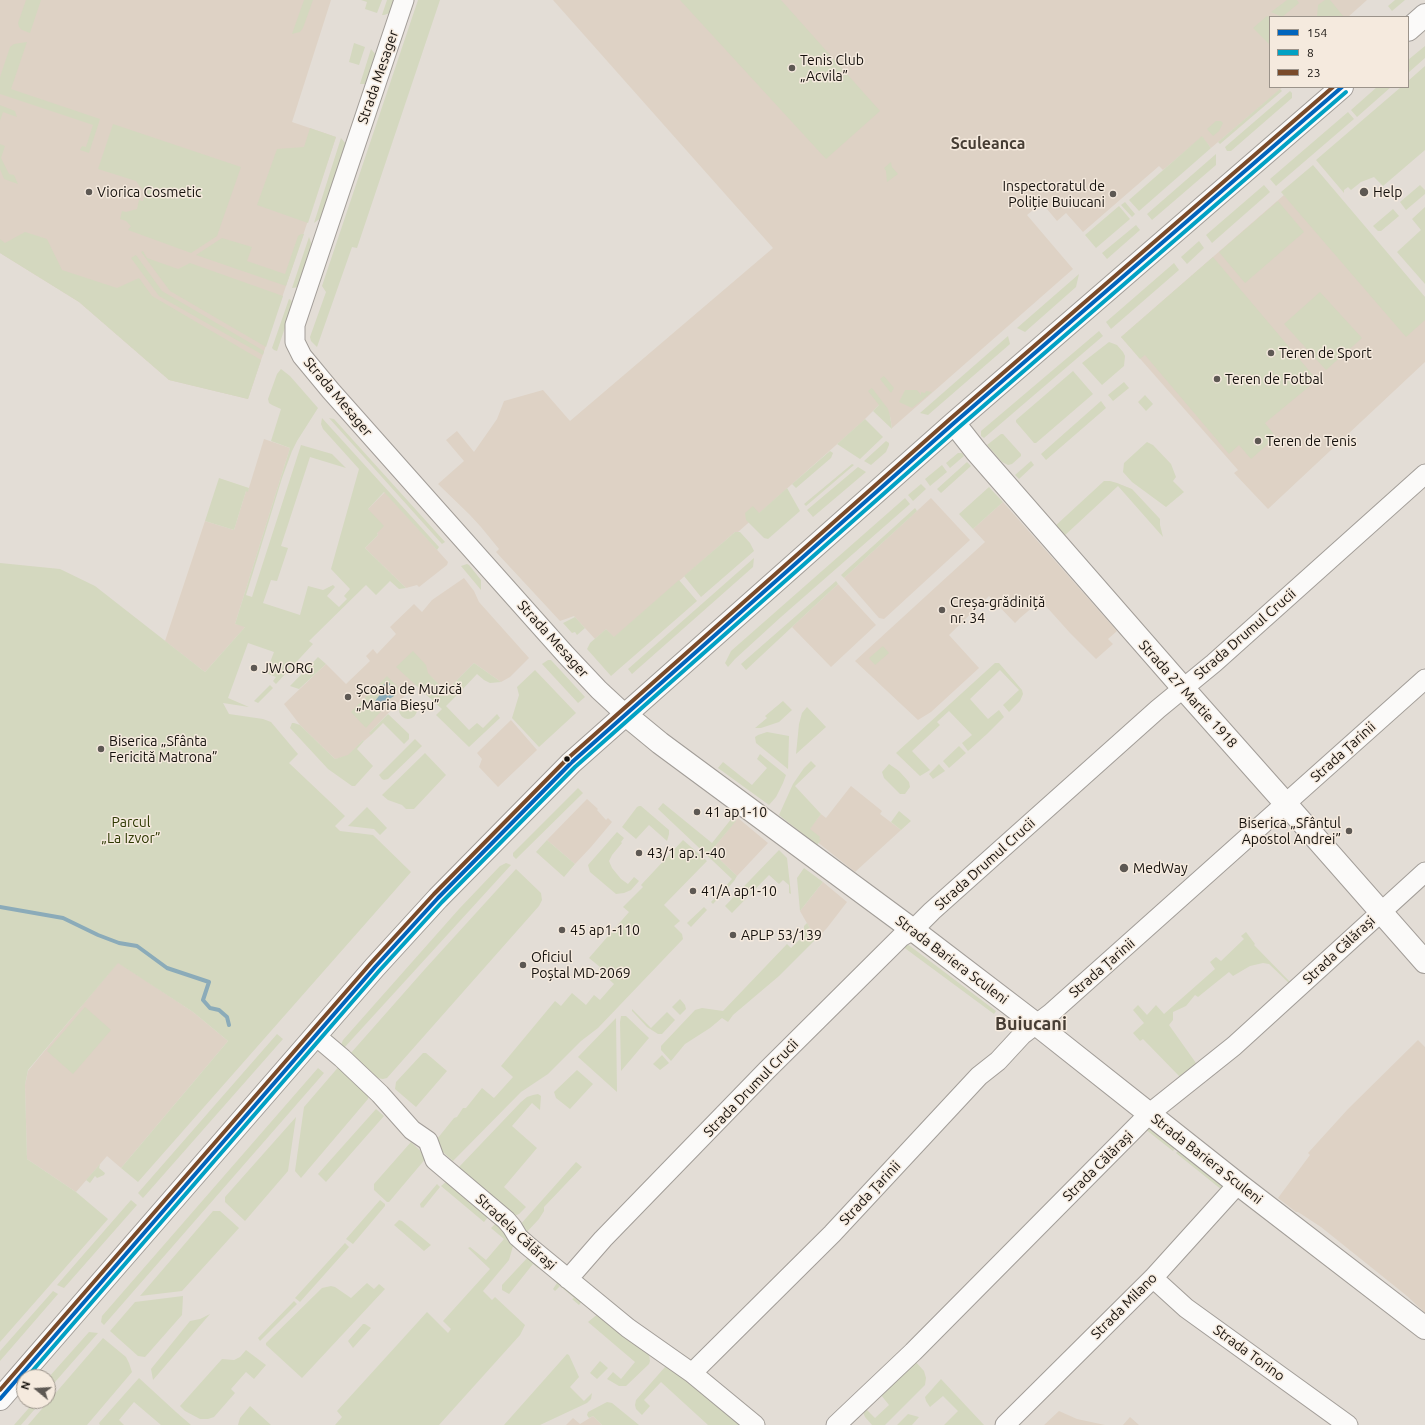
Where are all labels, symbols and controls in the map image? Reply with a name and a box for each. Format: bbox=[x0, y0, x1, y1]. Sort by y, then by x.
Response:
legend bbox=[1269, 16, 1409, 88]
text: 154 bbox=[1307, 26, 1327, 39]
street label: Strada Mesager bbox=[354, 28, 402, 126]
text: 8 bbox=[1307, 46, 1314, 59]
place label: Tenis Club „Acvila” bbox=[800, 52, 864, 84]
marker: Tenis Club „Acvila” bbox=[787, 63, 797, 73]
text: 23 bbox=[1307, 66, 1321, 79]
district label: Sculeanca bbox=[951, 134, 1025, 154]
place label: Inspectoratul de Poliție Buiucani bbox=[1002, 178, 1105, 210]
place label: Viorica Cosmetic bbox=[97, 184, 202, 200]
place label: Help bbox=[1373, 184, 1402, 200]
marker: Help bbox=[1358, 186, 1370, 198]
marker: Viorica Cosmetic bbox=[84, 187, 94, 197]
marker: Inspectoratul de Poliție Buiucani bbox=[1108, 189, 1118, 199]
place label: Teren de Sport bbox=[1279, 345, 1372, 361]
marker: Teren de Sport bbox=[1266, 348, 1276, 358]
street label: Strada Mesager bbox=[300, 354, 376, 440]
place label: Teren de Fotbal bbox=[1225, 371, 1323, 387]
marker: Teren de Fotbal bbox=[1212, 374, 1222, 384]
place label: Teren de Tenis bbox=[1266, 433, 1356, 449]
marker: Teren de Tenis bbox=[1253, 436, 1263, 446]
street label: Strada Drumul Crucii bbox=[1191, 585, 1299, 683]
place label: Creșa-grădiniță nr. 34 bbox=[950, 594, 1045, 626]
street label: Strada Mesager bbox=[514, 597, 592, 681]
marker: Creșa-grădiniță nr. 34 bbox=[937, 605, 947, 615]
street label: Strada 27 Martie 1918 bbox=[1135, 637, 1241, 751]
place label: JW.ORG bbox=[262, 660, 313, 676]
marker: JW.ORG bbox=[249, 663, 259, 673]
place label: Școala de Muzică „Maria Bieșu” bbox=[356, 681, 462, 714]
marker: Școala de Muzică „Maria Bieșu” bbox=[343, 692, 353, 702]
street label: Strada Țarinii bbox=[1307, 718, 1379, 786]
place label: Biserica „Sfânta Fericită Matrona” bbox=[109, 733, 217, 766]
marker: Biserica „Sfânta Fericită Matrona” bbox=[96, 744, 106, 754]
unlabelled marker bbox=[562, 754, 572, 764]
place label: 41 ap1-10 bbox=[705, 804, 767, 820]
marker: 41 ap1-10 bbox=[692, 807, 702, 817]
park label: Parcul „La Izvor” bbox=[101, 814, 161, 846]
street label: Strada Drumul Crucii bbox=[931, 815, 1039, 913]
place label: Biserica „Sfântul Apostol Andrei” bbox=[1239, 815, 1341, 848]
marker: Biserica „Sfântul Apostol Andrei” bbox=[1344, 826, 1354, 836]
place label: 43/1 ap.1-40 bbox=[647, 845, 726, 861]
marker: 43/1 ap.1-40 bbox=[634, 848, 644, 858]
place label: MedWay bbox=[1133, 860, 1188, 876]
marker: MedWay bbox=[1118, 862, 1130, 874]
place label: 41/A ap1-10 bbox=[701, 883, 777, 899]
marker: 41/A ap1-10 bbox=[688, 886, 698, 896]
street label: Strada Bariera Sculeni bbox=[892, 912, 1012, 1008]
street label: Strada Călărași bbox=[1299, 912, 1379, 988]
place label: 45 ap1-110 bbox=[570, 922, 640, 938]
marker: 45 ap1-110 bbox=[557, 925, 567, 935]
place label: APLP 53/139 bbox=[741, 927, 822, 943]
marker: APLP 53/139 bbox=[728, 930, 738, 940]
street label: Strada Țarinii bbox=[1066, 935, 1138, 1001]
place label: Oficiul Poștal MD-2069 bbox=[531, 949, 631, 982]
marker: Oficiul Poștal MD-2069 bbox=[518, 960, 528, 970]
district label: Buiucani bbox=[995, 1013, 1067, 1035]
street label: Strada Drumul Crucii bbox=[700, 1036, 802, 1140]
street label: Strada Bariera Sculeni bbox=[1148, 1110, 1266, 1208]
street label: Strada Călărași bbox=[1059, 1127, 1137, 1205]
street label: Strada Țarinii bbox=[836, 1157, 904, 1229]
street label: Stradela Călărași bbox=[472, 1190, 560, 1274]
street label: Strada Milano bbox=[1087, 1269, 1161, 1343]
street label: Strada Torino bbox=[1210, 1321, 1288, 1385]
north arrow bbox=[16, 1369, 56, 1409]
text: N bbox=[19, 1380, 33, 1391]

